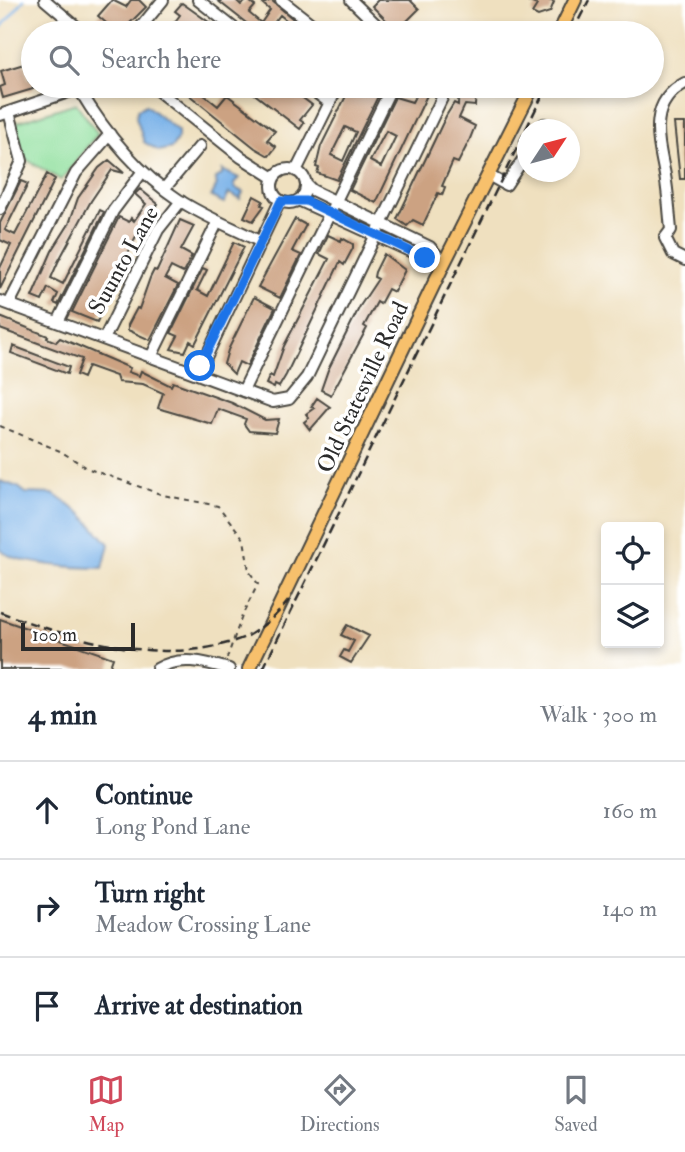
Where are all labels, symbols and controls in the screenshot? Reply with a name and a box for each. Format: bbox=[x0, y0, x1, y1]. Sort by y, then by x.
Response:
search box bbox=[21, 21, 664, 98]
icon: search bbox=[45, 41, 83, 79]
text: Search here bbox=[101, 44, 221, 76]
north arrow bbox=[517, 119, 580, 182]
street label: Suunto Lane bbox=[82, 201, 165, 319]
route end bbox=[409, 242, 440, 273]
street label: Old Statesville Road bbox=[310, 297, 415, 477]
route start bbox=[184, 350, 215, 381]
map controls bbox=[601, 522, 664, 648]
button: locate bbox=[601, 522, 664, 585]
button: layers bbox=[601, 585, 664, 648]
scale bar bbox=[21, 620, 135, 652]
text: 100 m bbox=[32, 623, 77, 647]
text: 4 min bbox=[28, 696, 97, 733]
text: Walk · 300 m bbox=[540, 700, 657, 729]
text: Continue bbox=[95, 780, 193, 812]
icon: ahead bbox=[28, 791, 66, 829]
text: 160 m bbox=[603, 796, 657, 825]
text: Long Pond Lane bbox=[95, 812, 250, 841]
text: Turn right bbox=[95, 878, 205, 910]
icon: right bbox=[28, 889, 66, 927]
text: 140 m bbox=[602, 894, 657, 923]
text: Meadow Crossing Lane bbox=[95, 910, 311, 939]
icon: arrive bbox=[28, 987, 66, 1025]
text: Arrive at destination bbox=[95, 990, 303, 1022]
tab: Map bbox=[87, 1071, 125, 1137]
tab: Directions bbox=[300, 1071, 380, 1137]
tab: Saved bbox=[554, 1071, 598, 1137]

